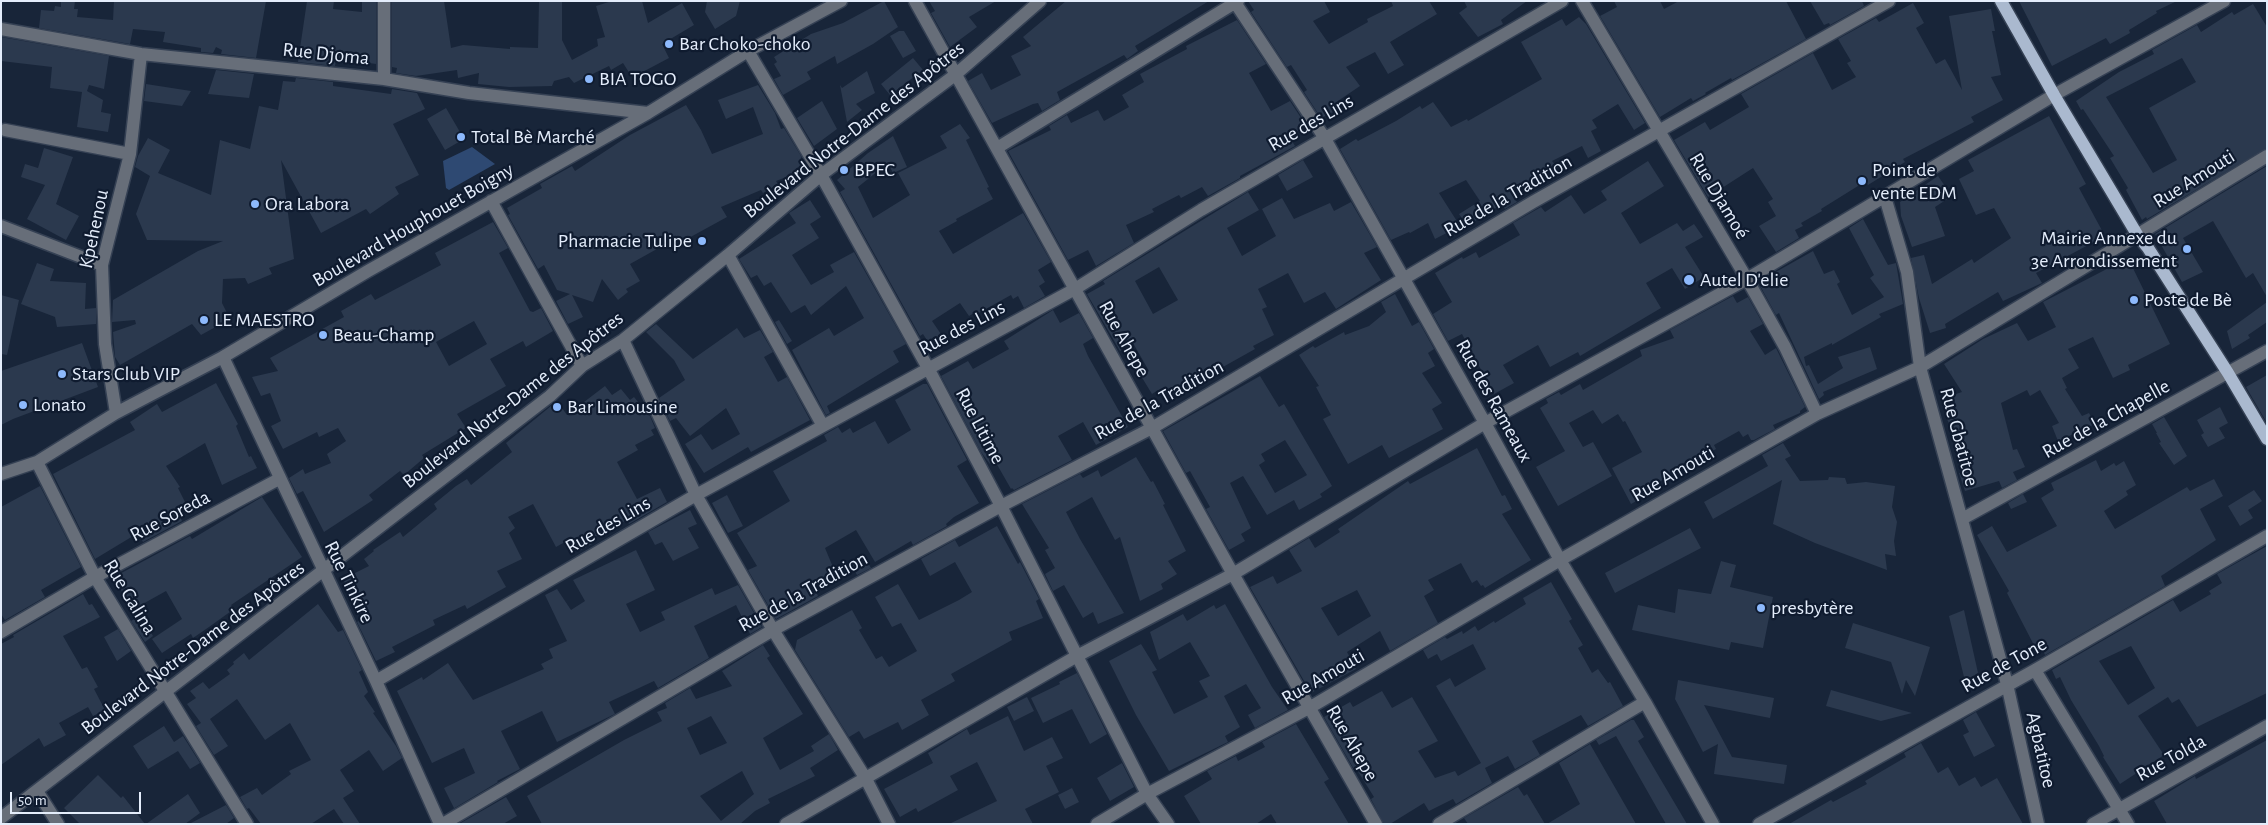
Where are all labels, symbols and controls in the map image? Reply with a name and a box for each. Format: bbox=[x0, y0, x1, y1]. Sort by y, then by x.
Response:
place label: Bar Choko-choko bbox=[679, 32, 810, 56]
street label: Boulevard Notre-Dame des Apôtres bbox=[739, 36, 969, 224]
street label: Rue Djoma bbox=[281, 38, 371, 70]
marker: Bar Choko-choko bbox=[663, 38, 675, 50]
place label: BIA TOGO bbox=[599, 67, 676, 91]
marker: BIA TOGO bbox=[583, 73, 595, 85]
street label: Rue des Lins bbox=[1264, 89, 1358, 157]
place label: Total Bè Marché bbox=[471, 125, 595, 149]
marker: Total Bè Marché bbox=[455, 131, 467, 143]
street label: Rue Amouti bbox=[2149, 144, 2239, 214]
street label: Rue Djamoé bbox=[1684, 149, 1754, 243]
street label: Rue de la Tradition bbox=[1440, 150, 1576, 242]
street label: Boulevard Houphouet Boigny bbox=[308, 158, 518, 292]
place label: BPEC bbox=[854, 158, 895, 182]
place label: Point de vente EDM bbox=[1872, 158, 1957, 205]
marker: BPEC bbox=[838, 164, 850, 176]
marker: Point de vente EDM bbox=[1856, 175, 1868, 187]
street label: Kpehenou bbox=[74, 187, 114, 271]
place label: Ora Labora bbox=[265, 192, 349, 216]
marker: Ora Labora bbox=[249, 198, 261, 210]
place label: Mairie Annexe du 3e Arrondissement bbox=[2031, 226, 2177, 273]
place label: Pharmacie Tulipe bbox=[558, 229, 692, 253]
marker: Pharmacie Tulipe bbox=[696, 235, 708, 247]
marker: Mairie Annexe du 3e Arrondissement bbox=[2181, 243, 2193, 255]
place label: Autel D'elie bbox=[1700, 268, 1788, 292]
marker: Autel D'elie bbox=[1682, 273, 1696, 287]
place label: Poste de Bè bbox=[2144, 288, 2232, 312]
marker: Poste de Bè bbox=[2128, 294, 2140, 306]
street label: Rue des Lins bbox=[915, 295, 1009, 361]
street label: Rue Ahepe bbox=[1093, 296, 1155, 382]
street label: Boulevard Notre-Dame des Apôtres bbox=[398, 306, 628, 494]
place label: LE MAESTRO bbox=[214, 308, 315, 332]
marker: LE MAESTRO bbox=[198, 314, 210, 326]
place label: Beau-Champ bbox=[333, 323, 434, 347]
marker: Beau-Champ bbox=[317, 329, 329, 341]
street label: Rue des Rameaux bbox=[1450, 335, 1538, 467]
street label: Rue de la Tradition bbox=[1090, 355, 1228, 445]
place label: Stars Club VIP bbox=[72, 362, 180, 386]
marker: Stars Club VIP bbox=[56, 368, 68, 380]
street label: Rue de la Chapelle bbox=[2038, 374, 2174, 464]
street label: Rue Litime bbox=[950, 384, 1010, 468]
street label: Rue Gbatitoe bbox=[1934, 385, 1984, 489]
place label: Lonato bbox=[33, 393, 86, 417]
place label: Bar Limousine bbox=[567, 395, 677, 419]
marker: Lonato bbox=[17, 399, 29, 411]
marker: Bar Limousine bbox=[551, 401, 563, 413]
street label: Rue Amouti bbox=[1627, 441, 1719, 507]
street label: Rue Soreda bbox=[126, 485, 214, 547]
street label: Rue des Lins bbox=[561, 491, 655, 559]
street label: Rue Tinkire bbox=[319, 537, 379, 627]
street label: Rue de la Tradition bbox=[734, 547, 872, 637]
street label: Rue Galina bbox=[98, 555, 162, 639]
street label: Boulevard Notre-Dame des Apôtres bbox=[76, 556, 310, 740]
place label: presbytère bbox=[1771, 596, 1854, 620]
marker: presbytère bbox=[1755, 602, 1767, 614]
street label: Rue de Tone bbox=[1957, 632, 2051, 698]
street label: Rue Amouti bbox=[1277, 644, 1369, 710]
street label: Rue Ahepe bbox=[1321, 701, 1383, 785]
street label: Agbatitoe bbox=[2021, 710, 2061, 790]
street label: Rue Tolda bbox=[2132, 729, 2210, 787]
scale bar bbox=[12, 782, 144, 814]
text: 50 m bbox=[18, 793, 47, 808]

